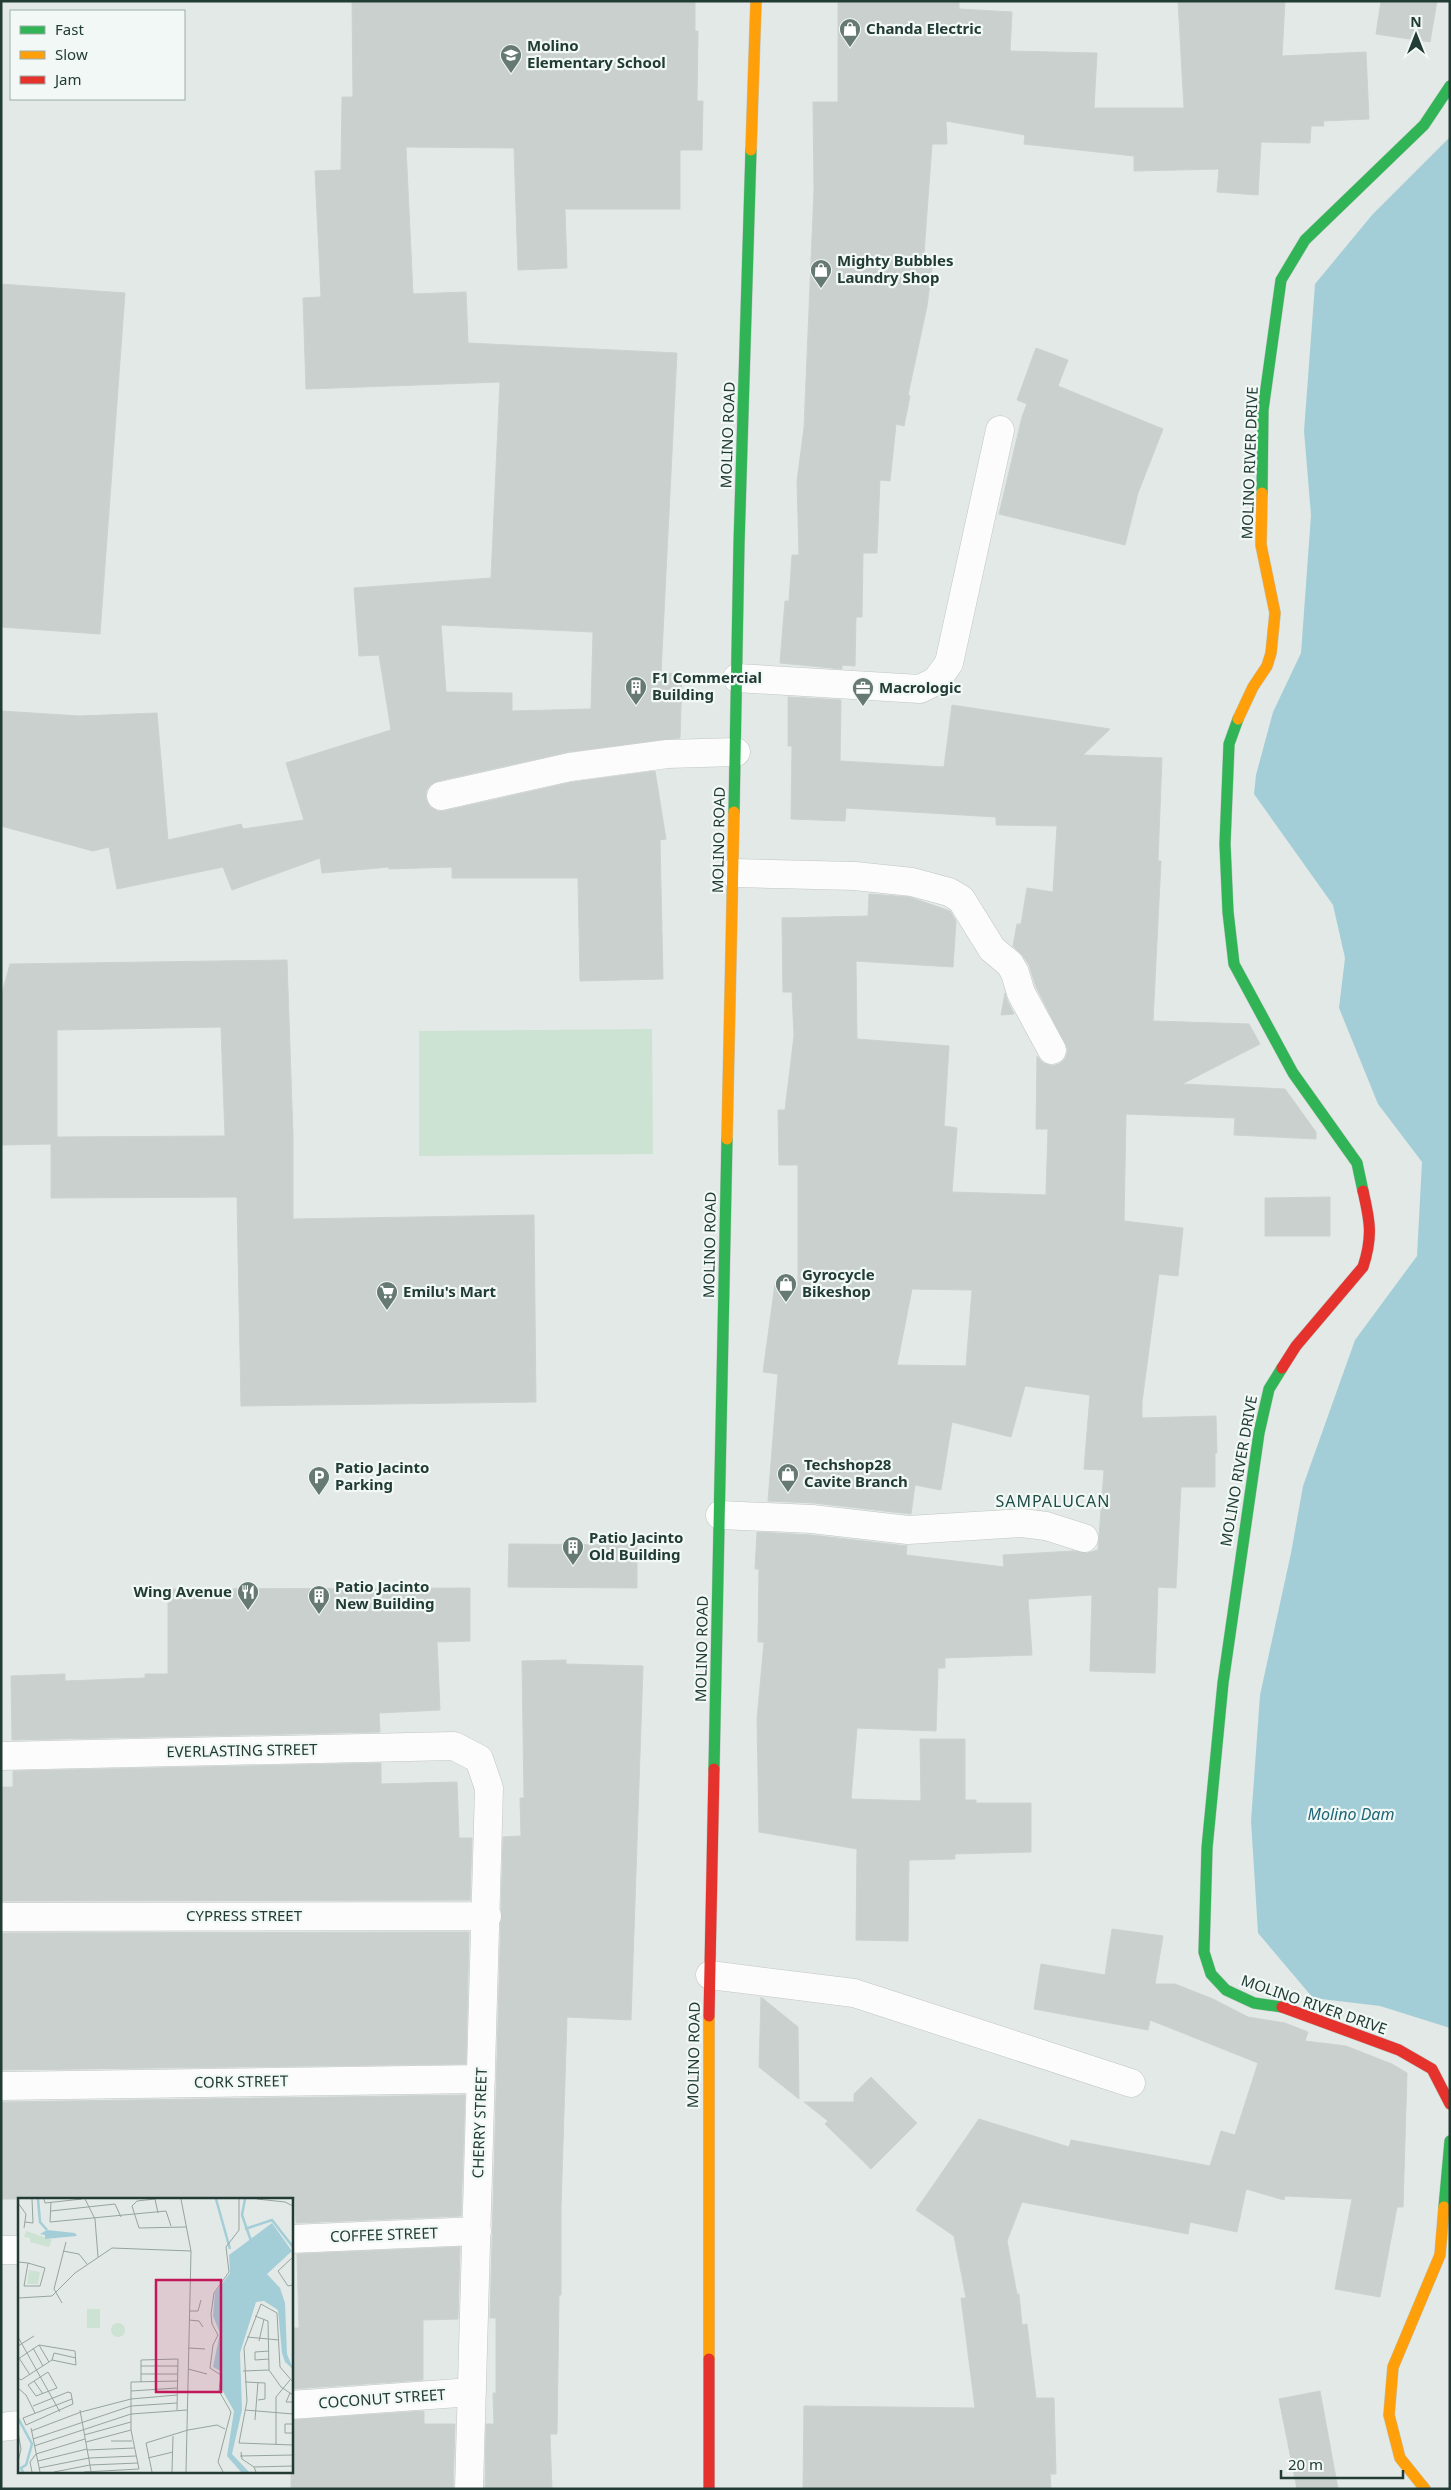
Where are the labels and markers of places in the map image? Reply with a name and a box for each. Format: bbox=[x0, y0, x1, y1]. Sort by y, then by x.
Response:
shop icon: Chanda Electric bbox=[838, 17, 862, 48]
place label: Chanda Electric bbox=[866, 18, 982, 38]
place label: Molino Elementary School bbox=[527, 35, 666, 72]
school or university icon: Molino Elementary School bbox=[499, 43, 523, 74]
place label: Mighty Bubbles Laundry Shop bbox=[837, 250, 953, 287]
shop icon: Mighty Bubbles Laundry Shop bbox=[809, 258, 833, 289]
place label: F1 Commercial Building bbox=[652, 667, 762, 704]
building icon: F1 Commercial Building bbox=[624, 675, 648, 706]
office icon: Macrologic bbox=[851, 676, 875, 707]
place label: Macrologic bbox=[879, 677, 961, 697]
place label: Gyrocycle Bikeshop bbox=[802, 1264, 875, 1301]
shop icon: Gyrocycle Bikeshop bbox=[774, 1272, 798, 1303]
supermarket icon: Emilu's Mart bbox=[375, 1280, 399, 1311]
place label: Emilu's Mart bbox=[403, 1281, 497, 1301]
place label: Techshop28 Cavite Branch bbox=[804, 1454, 908, 1491]
place label: Patio Jacinto Parking bbox=[335, 1457, 429, 1494]
shop icon: Techshop28 Cavite Branch bbox=[776, 1462, 800, 1493]
parking icon: Patio Jacinto Parking bbox=[307, 1465, 331, 1496]
place label: Patio Jacinto Old Building bbox=[589, 1527, 683, 1564]
building icon: Patio Jacinto Old Building bbox=[561, 1535, 585, 1566]
place label: Patio Jacinto New Building bbox=[335, 1576, 434, 1613]
restaurant icon: Wing Avenue bbox=[236, 1580, 260, 1611]
place label: Wing Avenue bbox=[134, 1581, 232, 1601]
building icon: Patio Jacinto New Building bbox=[307, 1584, 331, 1615]

